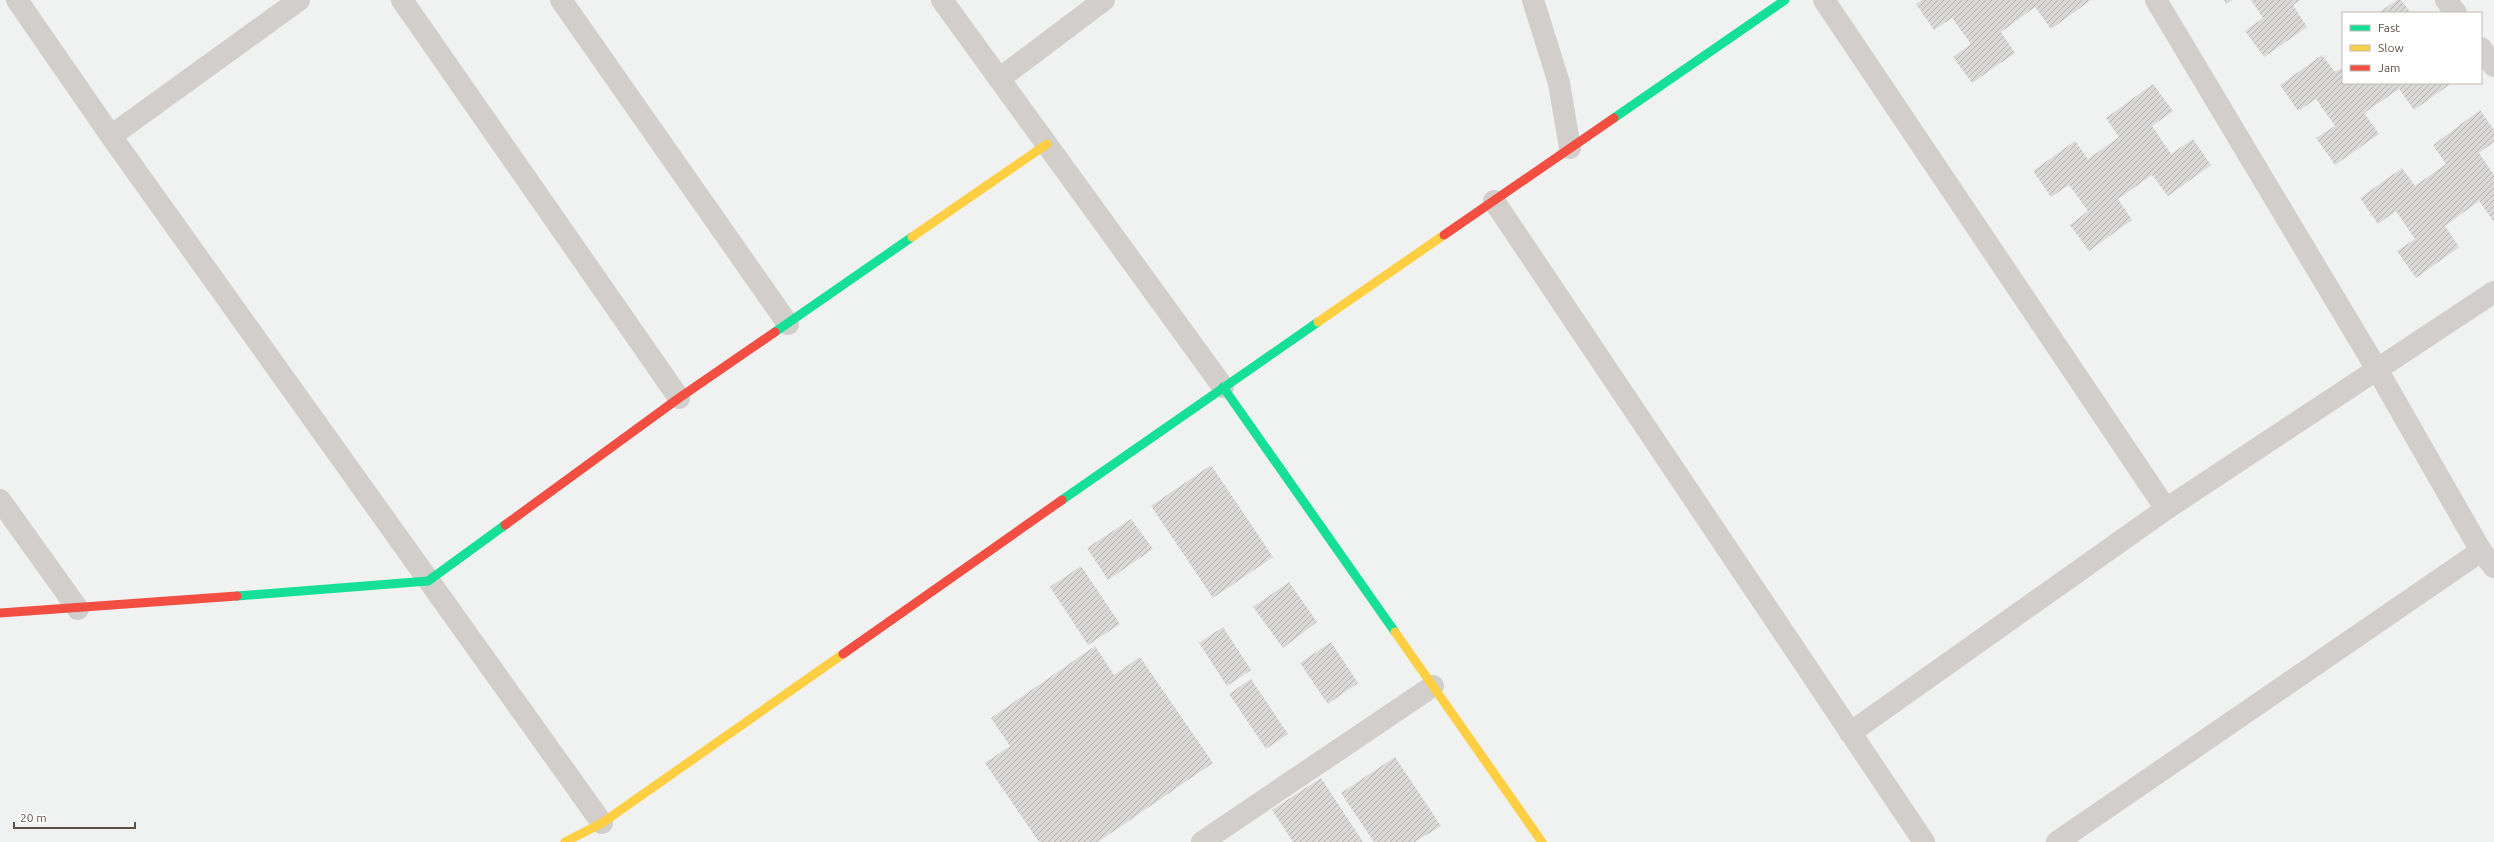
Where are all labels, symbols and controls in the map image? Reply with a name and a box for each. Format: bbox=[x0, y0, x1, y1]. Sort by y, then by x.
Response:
legend bbox=[2342, 12, 2482, 84]
text: Fast bbox=[2378, 21, 2400, 34]
text: Slow bbox=[2378, 41, 2404, 54]
text: Jam bbox=[2378, 61, 2400, 74]
scale bar bbox=[14, 804, 135, 830]
text: 20 m bbox=[20, 811, 47, 824]

